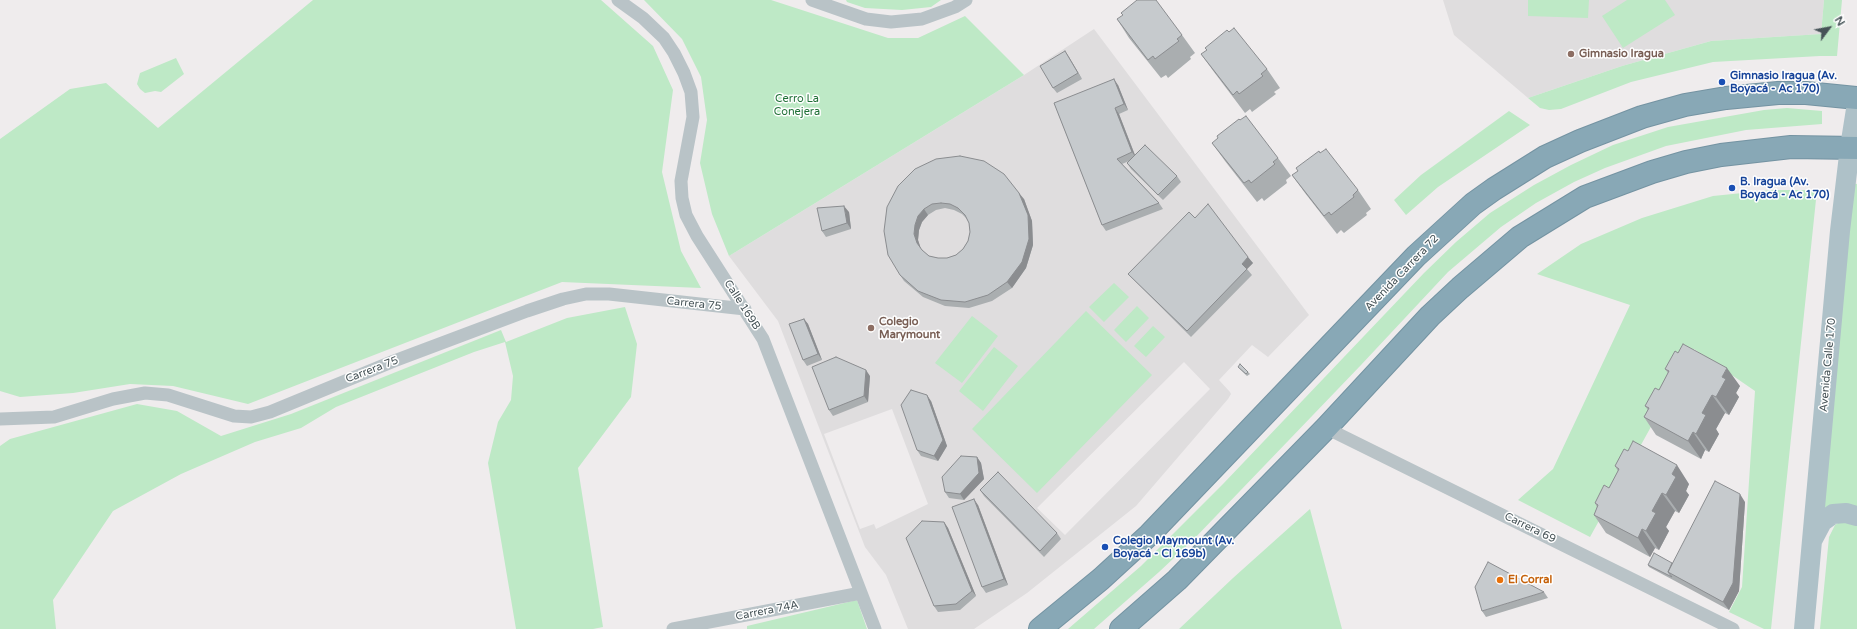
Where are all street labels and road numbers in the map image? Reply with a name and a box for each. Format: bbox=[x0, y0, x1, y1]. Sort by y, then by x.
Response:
street label: Avenida Carrera 72 bbox=[1362, 232, 1442, 314]
street label: Calle 169B bbox=[721, 278, 763, 332]
street label: Carrera 75 bbox=[666, 295, 722, 313]
street label: Avenida Calle 170 bbox=[1817, 317, 1839, 413]
street label: Carrera 75 bbox=[344, 354, 400, 386]
street label: Carrera 69 bbox=[1502, 510, 1558, 546]
street label: Carrera 74A bbox=[735, 598, 799, 624]

